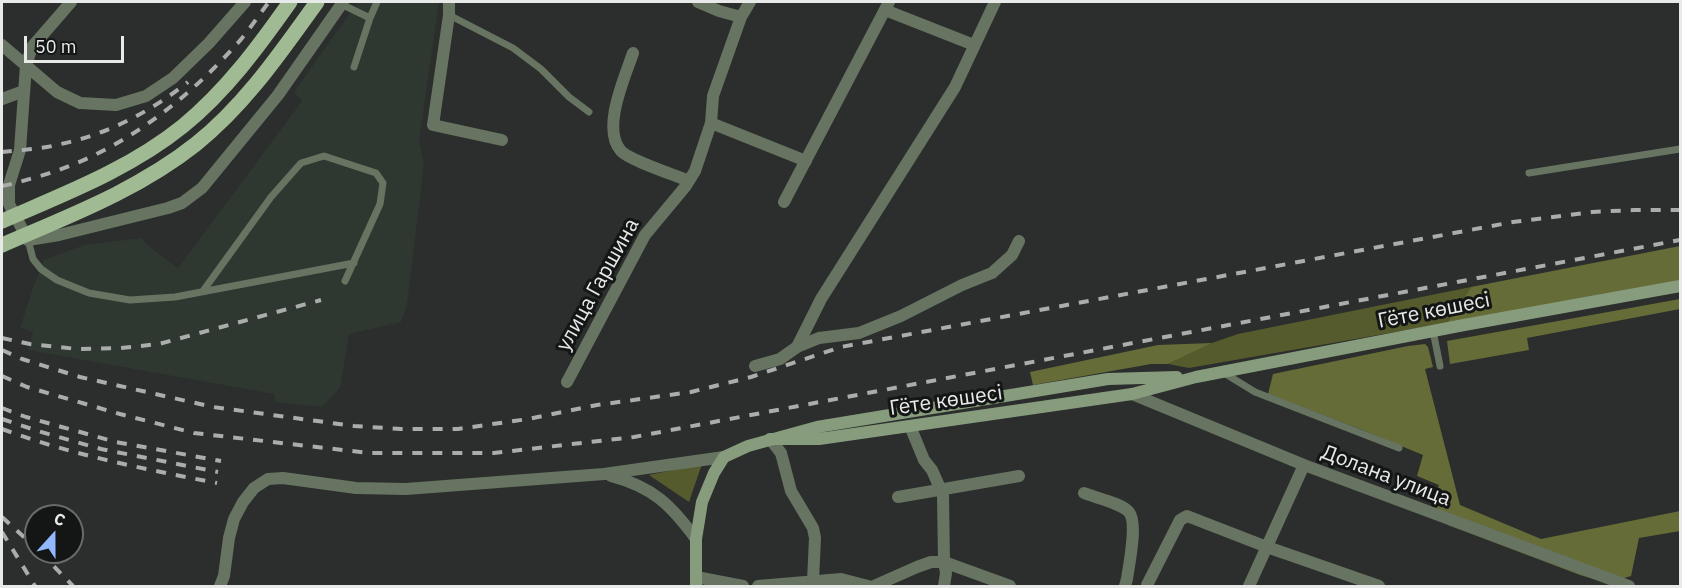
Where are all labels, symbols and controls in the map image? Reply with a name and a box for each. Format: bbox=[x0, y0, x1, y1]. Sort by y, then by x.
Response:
scale bar bbox=[27, 24, 128, 62]
text: 50 m bbox=[35, 35, 77, 58]
street label: улица Гаршина bbox=[551, 214, 645, 356]
street label: Гёте көшесі bbox=[1376, 288, 1492, 334]
street label: Гёте көшесі bbox=[888, 381, 1004, 421]
street label: Долана улица bbox=[1318, 440, 1454, 512]
north arrow bbox=[24, 504, 84, 564]
text: С bbox=[51, 508, 68, 530]

